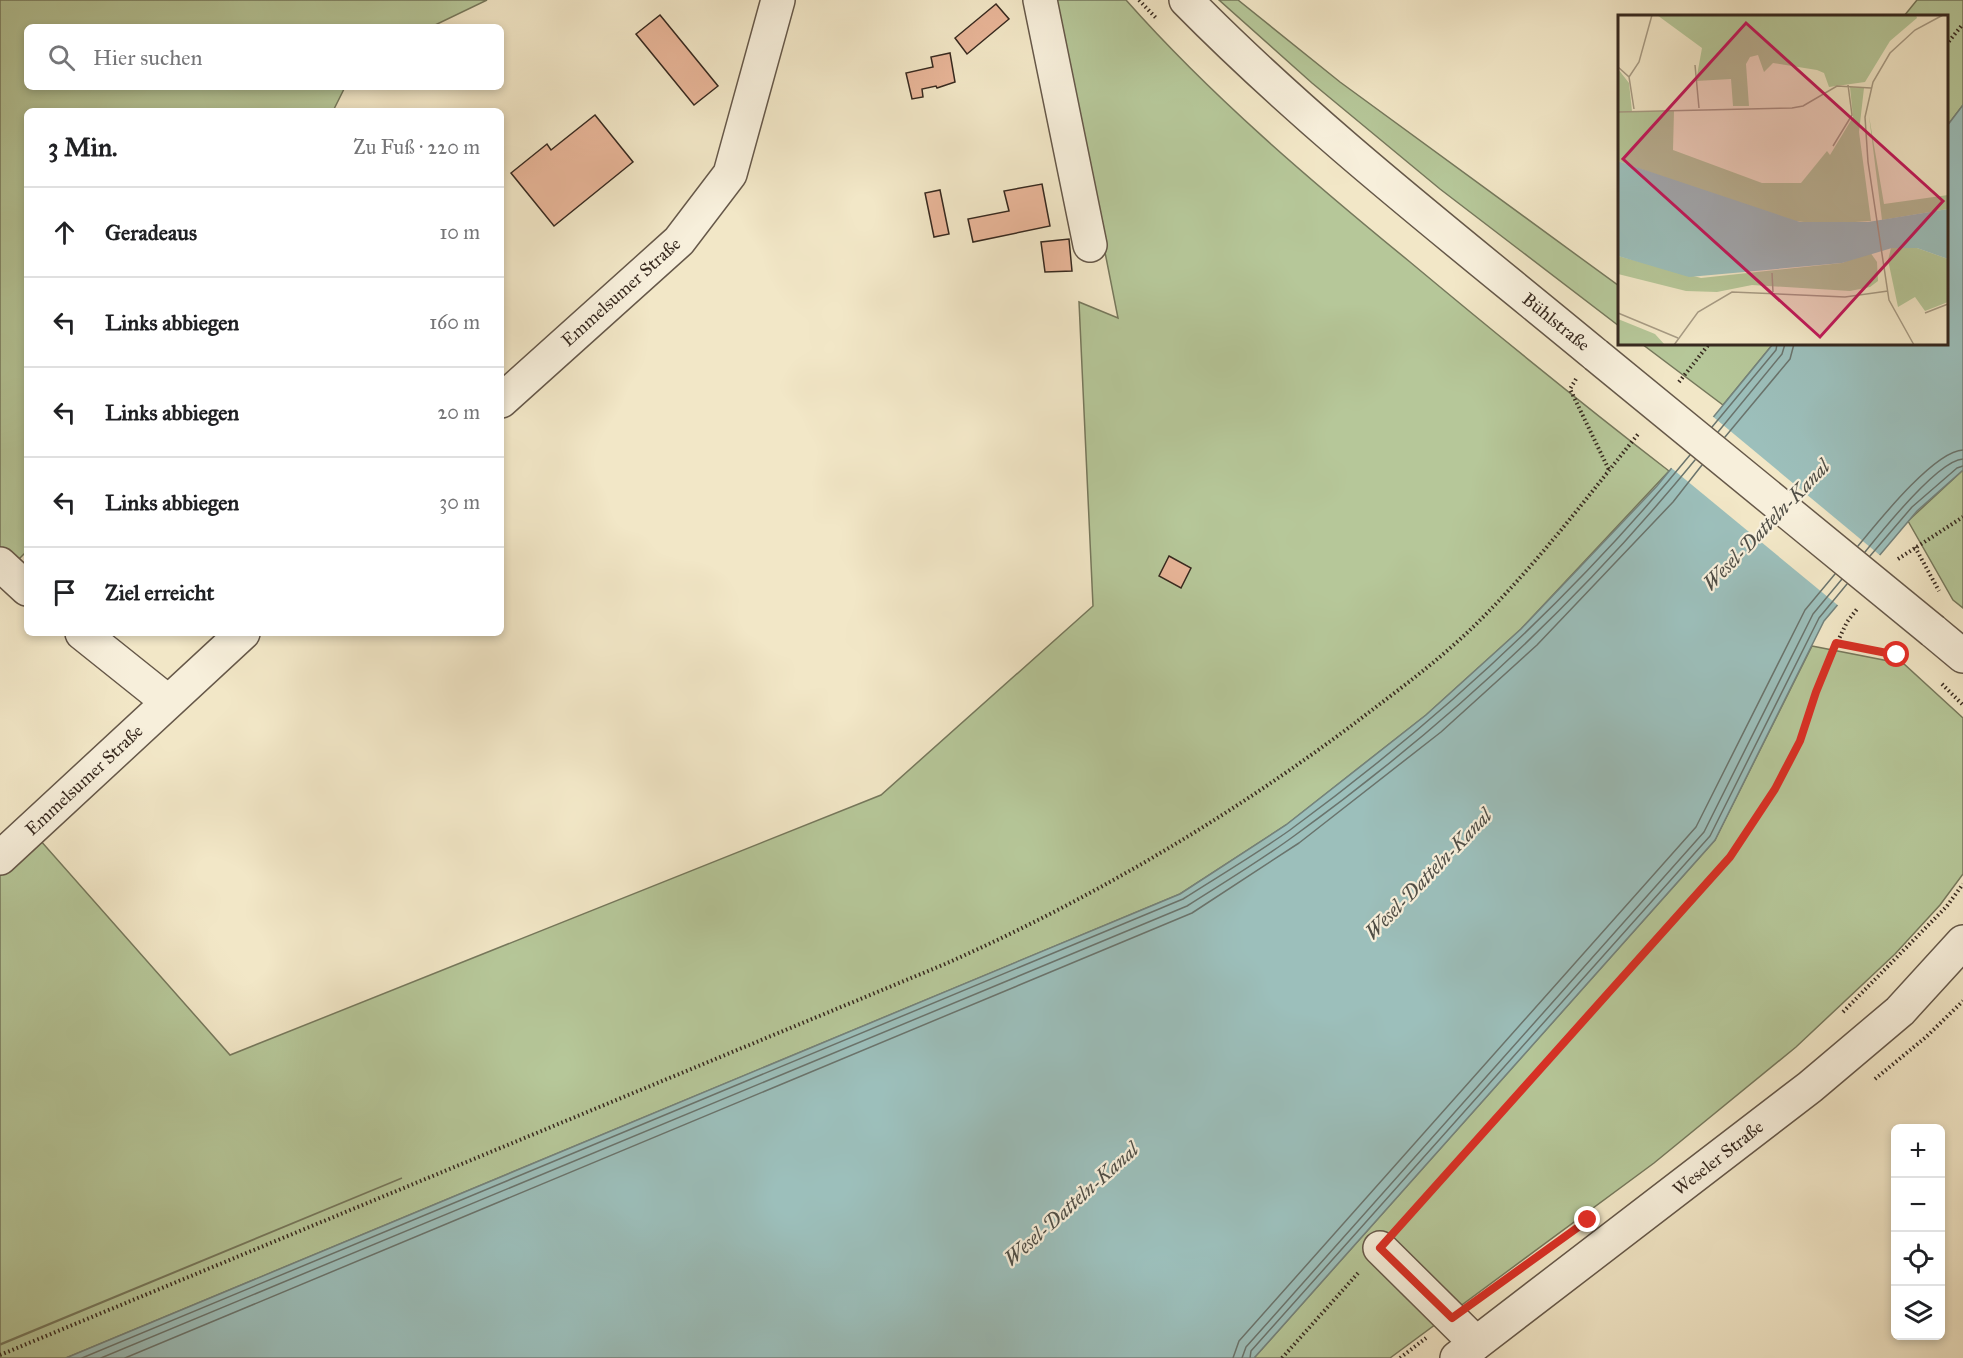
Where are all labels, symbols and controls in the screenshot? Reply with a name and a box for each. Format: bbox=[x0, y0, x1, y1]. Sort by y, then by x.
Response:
inset map bbox=[1618, 15, 1948, 345]
search box bbox=[24, 24, 504, 90]
icon: search bbox=[45, 41, 78, 74]
text: Hier suchen bbox=[93, 44, 202, 71]
text: 3 Min. bbox=[48, 131, 117, 163]
text: Zu Fuß · 220 m bbox=[353, 135, 480, 159]
icon: ahead bbox=[48, 216, 81, 249]
text: Geradeaus bbox=[105, 219, 197, 246]
text: 10 m bbox=[439, 220, 480, 244]
street label: Emmelsumer Straße bbox=[557, 233, 685, 351]
street label: Bühlstraße bbox=[1518, 288, 1594, 356]
icon: left bbox=[48, 306, 81, 339]
text: Links abbiegen bbox=[105, 309, 239, 336]
text: 160 m bbox=[429, 310, 480, 334]
icon: left bbox=[48, 396, 81, 429]
text: Links abbiegen bbox=[105, 399, 239, 426]
text: 20 m bbox=[437, 400, 480, 424]
water label: Wesel-Datteln-Kanal bbox=[1697, 453, 1836, 595]
icon: left bbox=[48, 486, 81, 519]
text: Links abbiegen bbox=[105, 489, 239, 516]
text: 30 m bbox=[439, 490, 480, 514]
icon: arrive bbox=[48, 576, 81, 609]
text: Ziel erreicht bbox=[105, 579, 214, 606]
route start bbox=[1883, 641, 1909, 667]
street label: Emmelsumer Straße bbox=[21, 720, 147, 840]
water label: Wesel-Datteln-Kanal bbox=[1359, 802, 1498, 944]
street label: Weseler Straße bbox=[1668, 1116, 1768, 1200]
map controls bbox=[1891, 1124, 1945, 1340]
button: + bbox=[1891, 1124, 1945, 1178]
water label: Wesel-Datteln-Kanal bbox=[999, 1136, 1144, 1271]
button: − bbox=[1891, 1178, 1945, 1232]
route end bbox=[1574, 1206, 1600, 1232]
button: locate bbox=[1891, 1232, 1945, 1286]
button: layers bbox=[1891, 1286, 1945, 1340]

